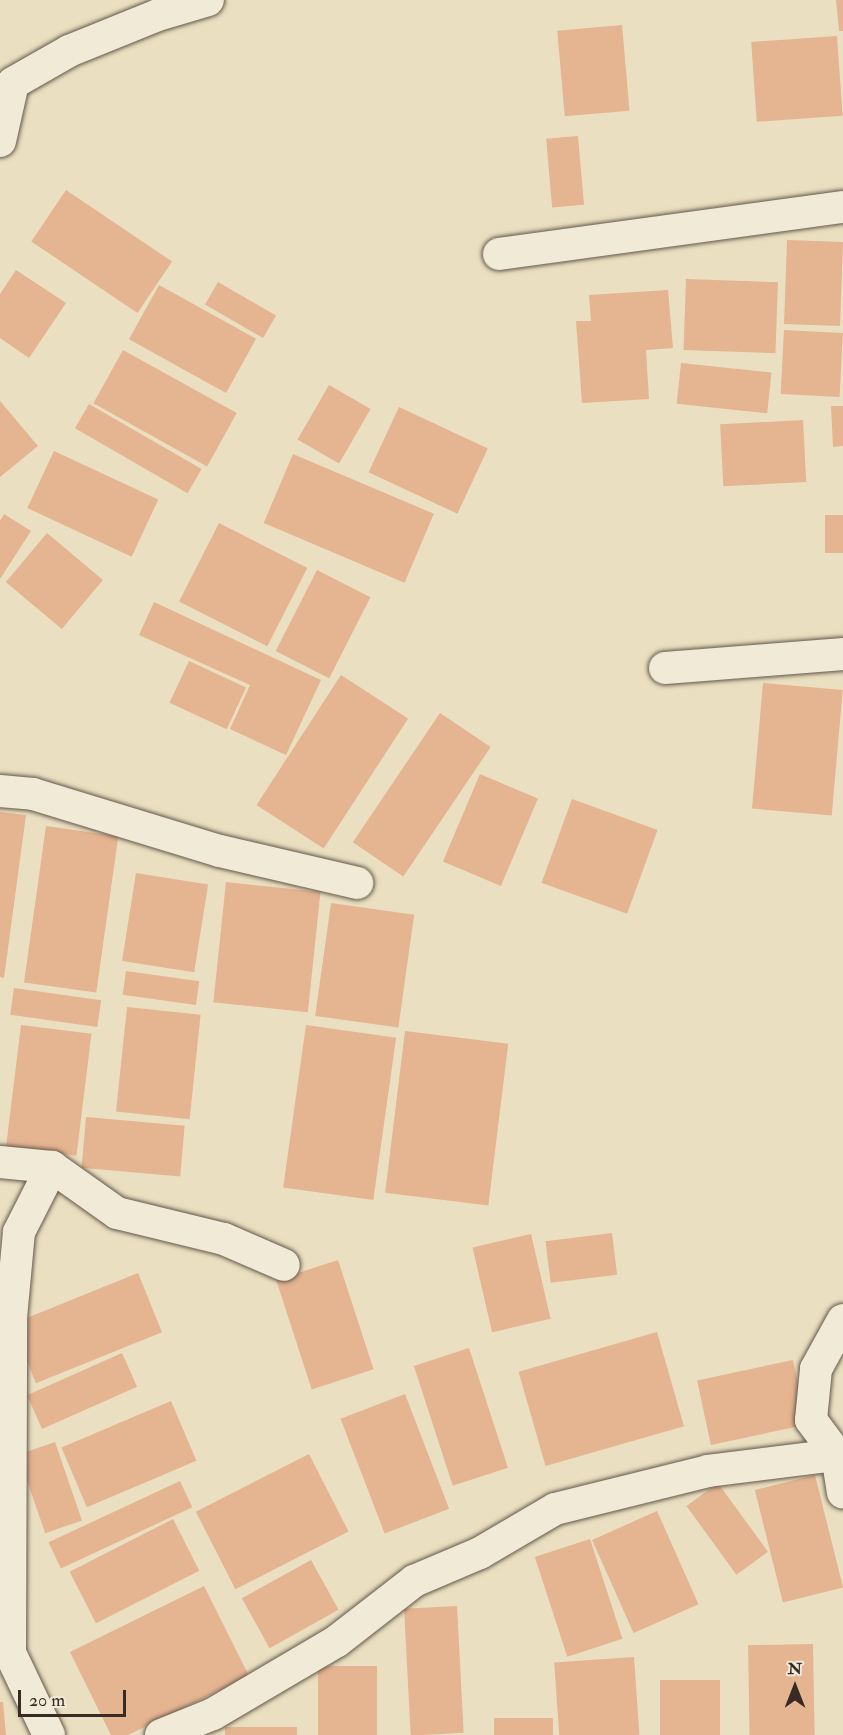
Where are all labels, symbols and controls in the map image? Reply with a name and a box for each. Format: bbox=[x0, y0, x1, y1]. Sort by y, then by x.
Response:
north arrow bbox=[765, 1657, 825, 1717]
text: N bbox=[788, 1659, 802, 1679]
scale bar bbox=[21, 1678, 129, 1716]
text: 20 m bbox=[29, 1689, 65, 1712]

